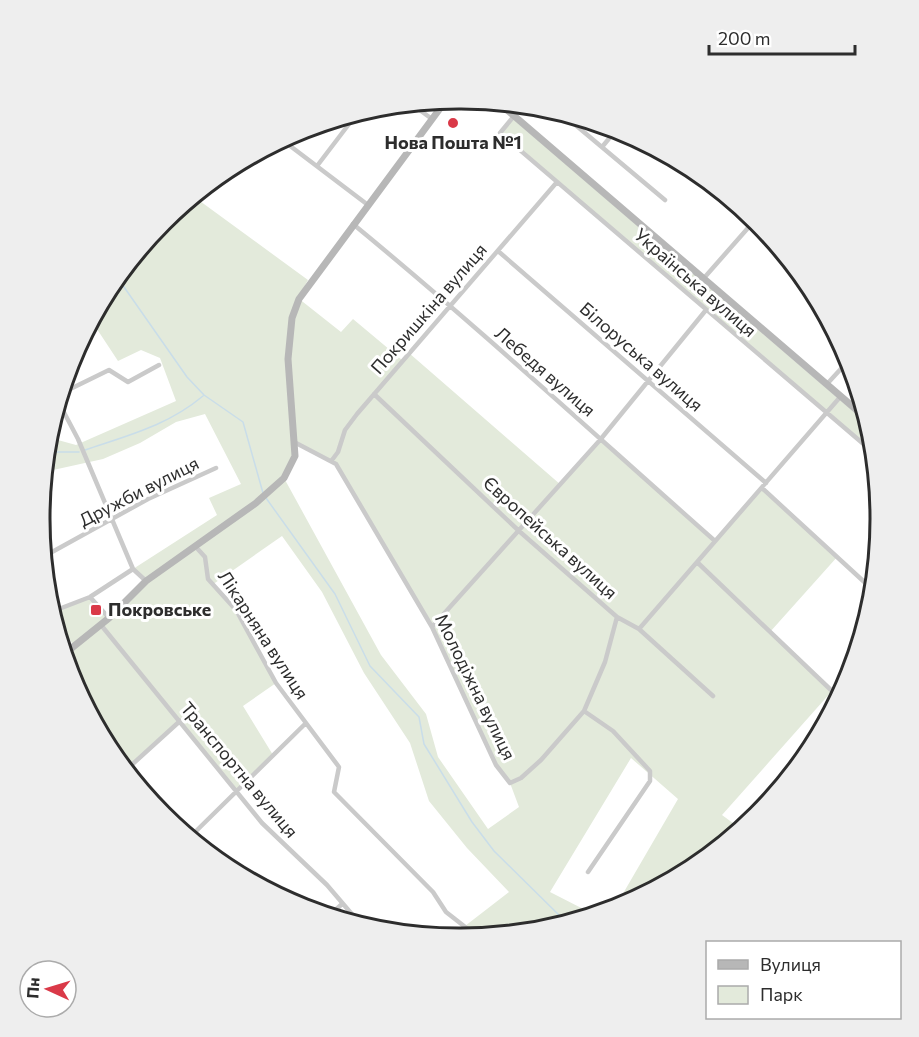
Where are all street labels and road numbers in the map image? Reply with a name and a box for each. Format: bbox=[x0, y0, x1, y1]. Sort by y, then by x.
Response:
street label: Українська вулиця bbox=[630, 223, 761, 341]
street label: Покришкіна вулиця bbox=[366, 239, 491, 378]
street label: Білоруська вулиця bbox=[576, 297, 708, 416]
street label: Лебедя вулиця bbox=[491, 322, 600, 421]
street label: Дружби вулиця bbox=[75, 451, 202, 531]
street label: Європейська вулиця bbox=[479, 471, 622, 603]
street label: Лікарняна вулиця bbox=[214, 566, 314, 703]
street label: Молодіжна вулиця bbox=[431, 610, 521, 763]
street label: Транспортна вулиця bbox=[176, 697, 303, 842]

